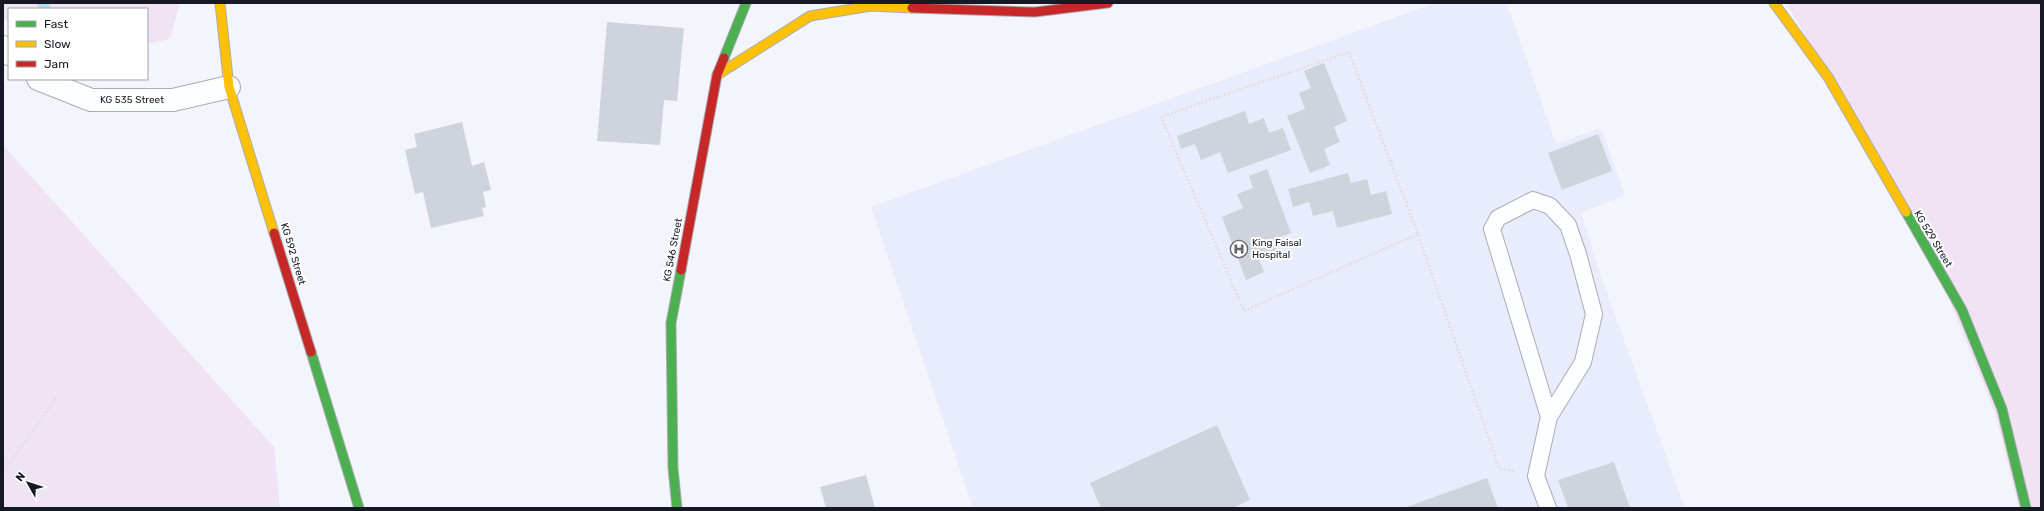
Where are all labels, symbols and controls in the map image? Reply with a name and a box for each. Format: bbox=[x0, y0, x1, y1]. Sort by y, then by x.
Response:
legend bbox=[8, 8, 148, 80]
text: Fast bbox=[44, 17, 68, 31]
text: Slow bbox=[44, 37, 71, 51]
text: Jam bbox=[44, 57, 69, 71]
street label: KG 535 Street bbox=[100, 94, 164, 106]
street label: KG 529 Street bbox=[1911, 208, 1955, 270]
street label: KG 546 Street bbox=[661, 217, 685, 283]
street label: KG 592 Street bbox=[278, 222, 308, 286]
place label: King Faisal Hospital bbox=[1252, 237, 1301, 261]
hospital icon: King Faisal Hospital bbox=[1229, 239, 1249, 259]
north arrow bbox=[8, 463, 48, 503]
text: N bbox=[13, 470, 28, 484]

